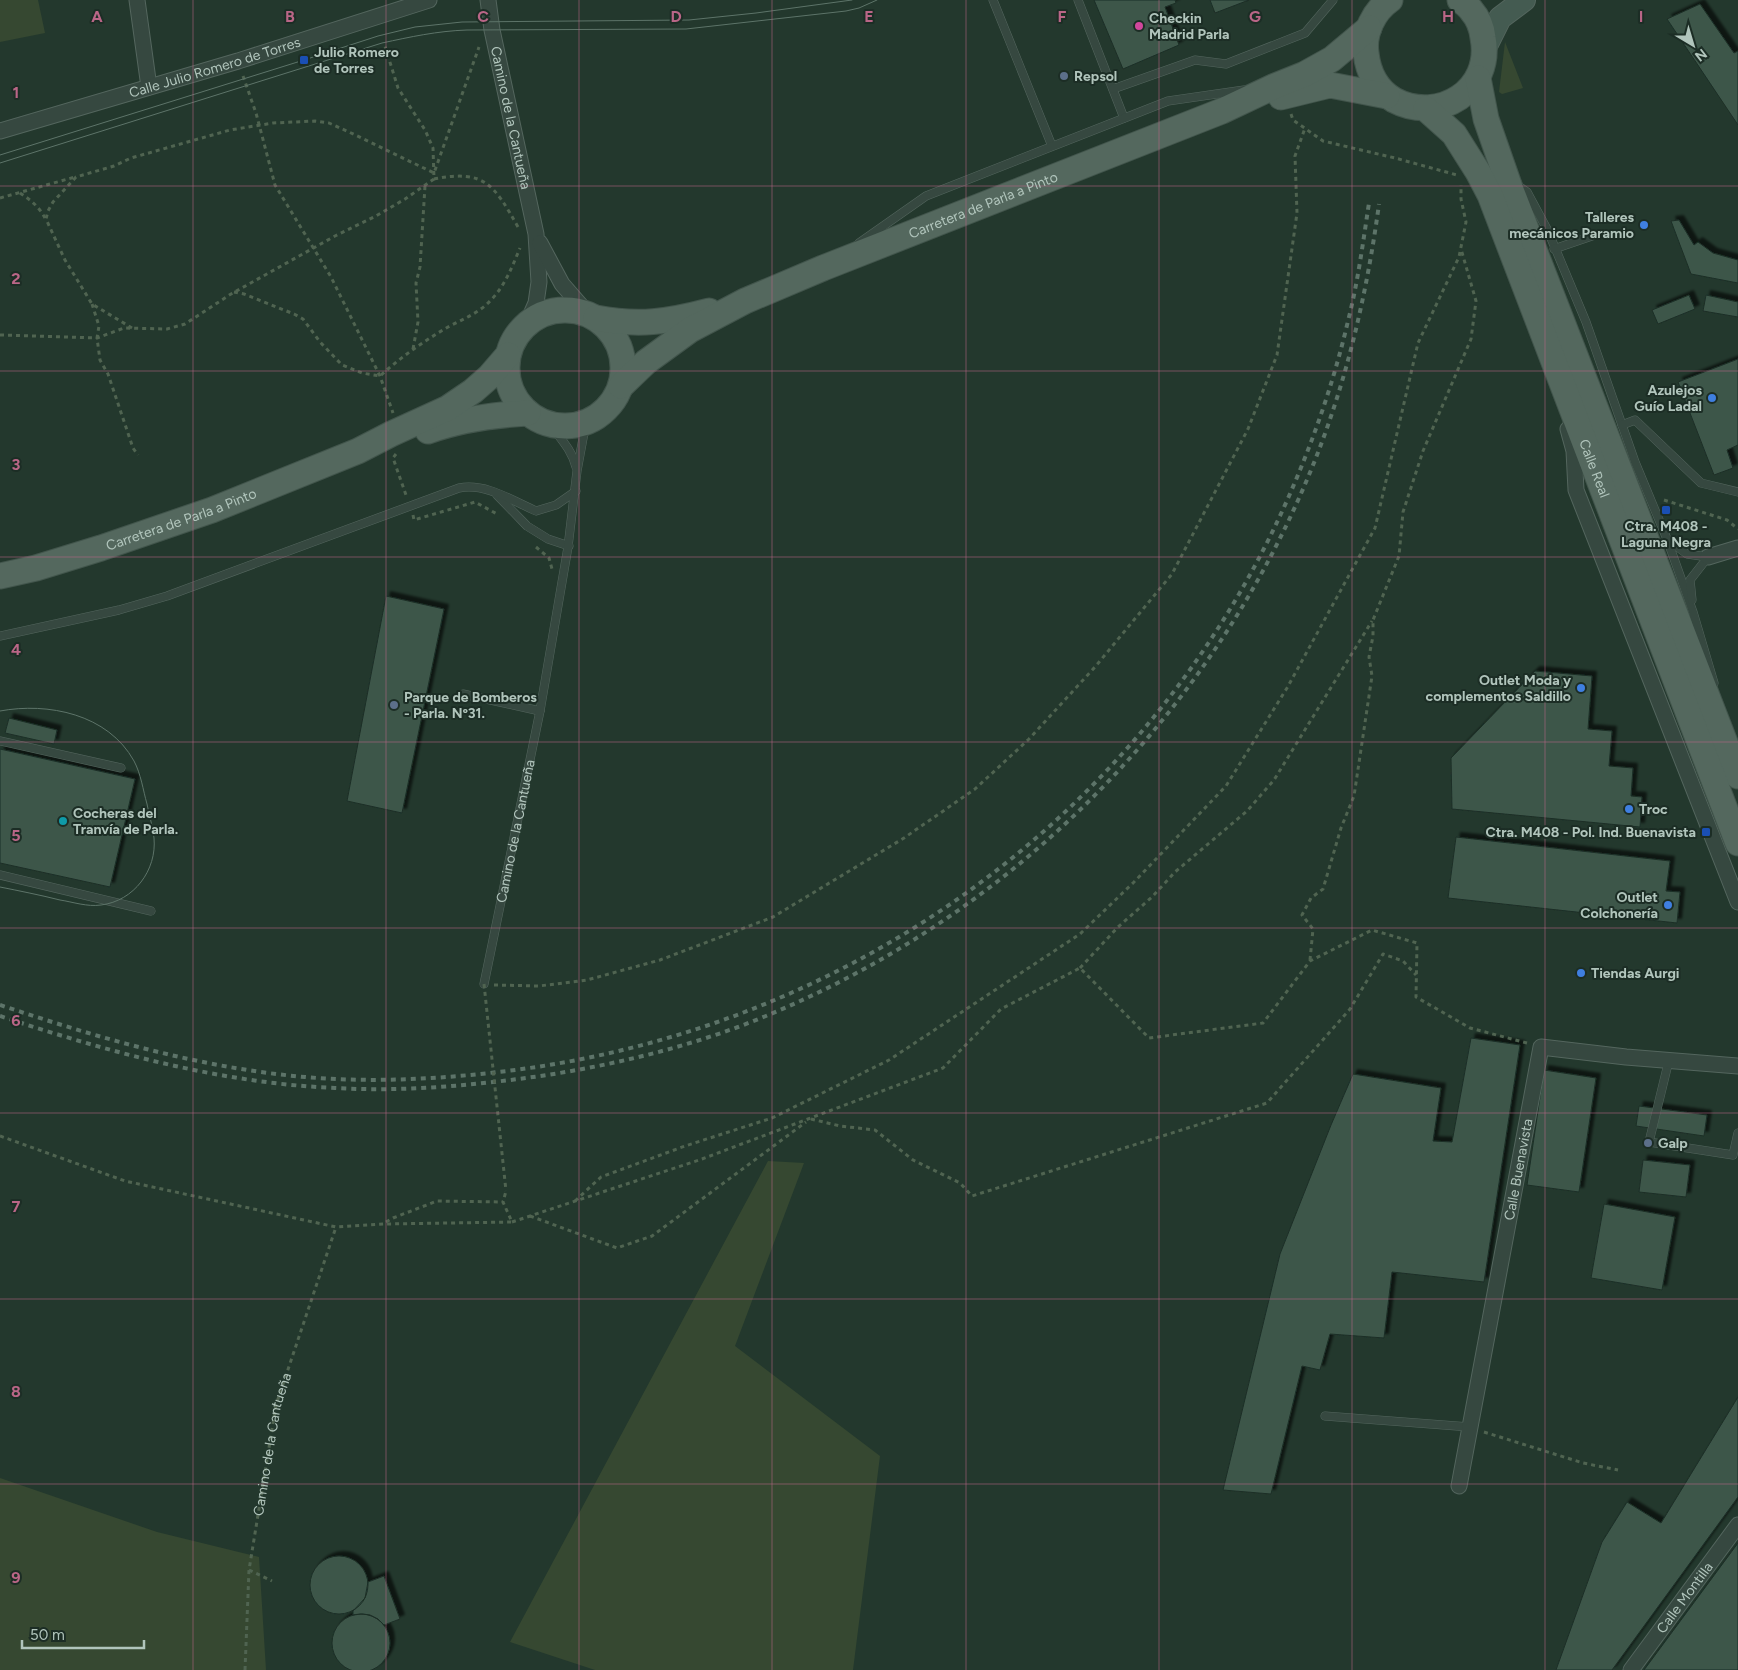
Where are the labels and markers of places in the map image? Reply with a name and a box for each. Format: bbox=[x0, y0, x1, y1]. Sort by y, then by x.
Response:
place label: Checkin Madrid Parla bbox=[1149, 10, 1229, 43]
marker: Checkin Madrid Parla bbox=[1133, 20, 1145, 32]
place label: Julio Romero de Torres bbox=[314, 44, 399, 77]
marker: Julio Romero de Torres bbox=[298, 54, 310, 66]
place label: Repsol bbox=[1074, 68, 1117, 85]
marker: Repsol bbox=[1058, 70, 1070, 82]
place label: Talleres mecánicos Paramio bbox=[1509, 209, 1634, 242]
marker: Talleres mecánicos Paramio bbox=[1638, 219, 1650, 231]
place label: Azulejos Guío Ladal bbox=[1634, 382, 1702, 415]
marker: Azulejos Guío Ladal bbox=[1706, 392, 1718, 404]
marker: Ctra. M408 - Laguna Negra bbox=[1660, 504, 1672, 516]
place label: Ctra. M408 - Laguna Negra bbox=[1621, 518, 1711, 551]
place label: Outlet Moda y complementos Saldillo bbox=[1426, 672, 1572, 705]
marker: Outlet Moda y complementos Saldillo bbox=[1575, 682, 1587, 694]
place label: Parque de Bomberos - Parla. Nº31. bbox=[404, 689, 537, 722]
marker: Parque de Bomberos - Parla. Nº31. bbox=[388, 699, 400, 711]
place label: Troc bbox=[1639, 801, 1668, 818]
marker: Troc bbox=[1623, 803, 1635, 815]
place label: Cocheras del Tranvía de Parla. bbox=[73, 805, 178, 838]
marker: Cocheras del Tranvía de Parla. bbox=[57, 815, 69, 827]
place label: Ctra. M408 - Pol. Ind. Buenavista bbox=[1486, 824, 1696, 841]
marker: Ctra. M408 - Pol. Ind. Buenavista bbox=[1700, 826, 1712, 838]
place label: Outlet Colchonería bbox=[1580, 889, 1658, 922]
marker: Outlet Colchonería bbox=[1662, 899, 1674, 911]
place label: Tiendas Aurgi bbox=[1591, 965, 1680, 982]
marker: Tiendas Aurgi bbox=[1575, 967, 1587, 979]
place label: Galp bbox=[1658, 1135, 1688, 1152]
marker: Galp bbox=[1642, 1137, 1654, 1149]

